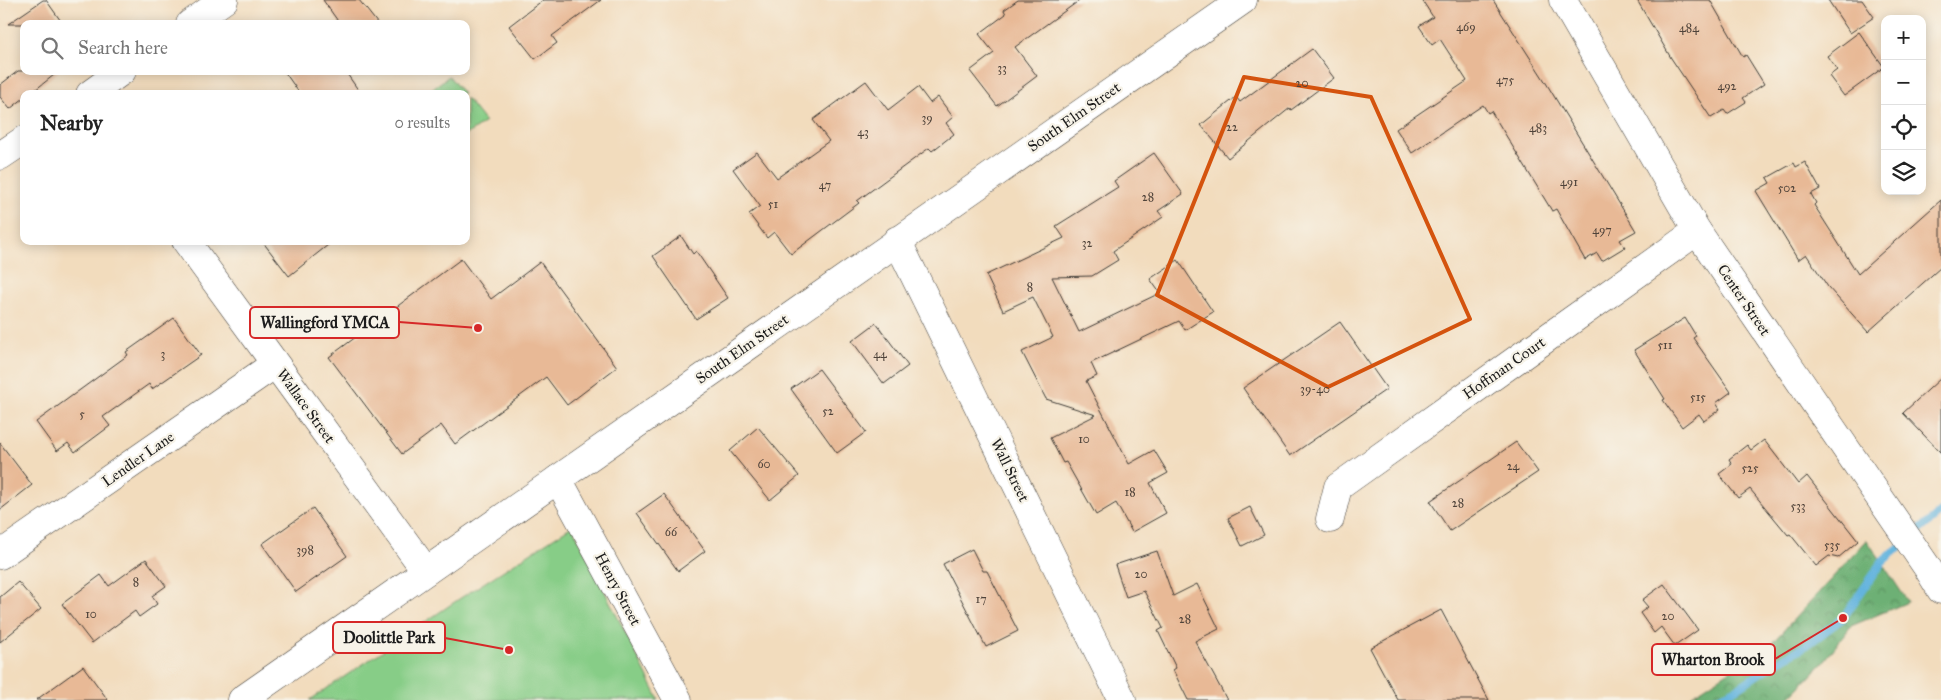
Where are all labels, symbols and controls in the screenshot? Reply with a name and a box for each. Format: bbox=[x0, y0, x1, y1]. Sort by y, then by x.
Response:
map controls bbox=[1881, 15, 1926, 195]
button: + bbox=[1881, 15, 1926, 60]
search box bbox=[20, 20, 470, 75]
house number: 469 bbox=[1456, 20, 1476, 34]
house number: 484 bbox=[1679, 21, 1699, 35]
icon: search bbox=[38, 34, 66, 62]
text: Search here bbox=[78, 36, 168, 59]
button: − bbox=[1881, 60, 1926, 105]
house number: 33 bbox=[997, 61, 1007, 75]
house number: 475 bbox=[1496, 73, 1514, 87]
house number: 20 bbox=[1296, 76, 1308, 90]
street label: South Elm Street bbox=[1024, 78, 1124, 156]
house number: 492 bbox=[1717, 79, 1737, 93]
button: locate bbox=[1881, 105, 1926, 150]
text: Nearby bbox=[40, 110, 103, 136]
house number: 39 bbox=[921, 111, 933, 125]
text: 0 results bbox=[395, 113, 450, 132]
house number: 22 bbox=[1226, 120, 1238, 134]
house number: 483 bbox=[1529, 121, 1547, 135]
house number: 43 bbox=[857, 125, 869, 139]
button: layers bbox=[1881, 150, 1926, 195]
house number: 491 bbox=[1560, 175, 1578, 189]
house number: 47 bbox=[819, 178, 831, 192]
house number: 502 bbox=[1778, 181, 1796, 195]
house number: 28 bbox=[1142, 190, 1154, 204]
house number: 51 bbox=[768, 197, 778, 211]
house number: 497 bbox=[1592, 223, 1612, 237]
house number: 32 bbox=[1082, 236, 1092, 250]
street label: Center Street bbox=[1714, 261, 1775, 340]
house number: 8 bbox=[1027, 280, 1033, 294]
callout: Wallingford YMCA bbox=[250, 307, 399, 338]
street label: South Elm Street bbox=[692, 310, 792, 388]
text: Wallingford YMCA bbox=[260, 313, 390, 333]
street label: Hoffman Court bbox=[1459, 333, 1549, 403]
house number: 511 bbox=[1657, 338, 1673, 352]
house number: 3 bbox=[161, 347, 166, 361]
house number: 44 bbox=[873, 347, 887, 361]
street label: Wallace Street bbox=[273, 365, 339, 447]
house number: 39-40 bbox=[1300, 382, 1330, 396]
house number: 515 bbox=[1690, 390, 1706, 404]
house number: 52 bbox=[822, 404, 834, 418]
house number: 5 bbox=[79, 407, 85, 421]
street label: Lendler Lane bbox=[98, 428, 178, 490]
house number: 10 bbox=[1078, 432, 1090, 446]
street label: Wall Street bbox=[987, 435, 1033, 505]
house number: 60 bbox=[757, 457, 771, 471]
house number: 24 bbox=[1507, 459, 1520, 473]
house number: 525 bbox=[1742, 461, 1759, 475]
house number: 18 bbox=[1124, 485, 1136, 499]
house number: 28 bbox=[1452, 496, 1464, 510]
house number: 533 bbox=[1790, 499, 1806, 513]
house number: 66 bbox=[665, 525, 678, 539]
house number: 535 bbox=[1824, 538, 1840, 552]
house number: 398 bbox=[296, 543, 314, 557]
street label: Henry Street bbox=[591, 549, 645, 629]
house number: 20 bbox=[1135, 567, 1147, 581]
house number: 8 bbox=[133, 575, 139, 589]
house number: 17 bbox=[975, 592, 987, 606]
house number: 10 bbox=[85, 607, 97, 621]
house number: 20 bbox=[1662, 609, 1674, 623]
house number: 28 bbox=[1179, 612, 1191, 626]
callout: Doolittle Park bbox=[333, 622, 445, 653]
text: Doolittle Park bbox=[343, 628, 436, 647]
callout: Wharton Brook bbox=[1652, 644, 1775, 675]
text: Wharton Brook bbox=[1661, 650, 1765, 669]

